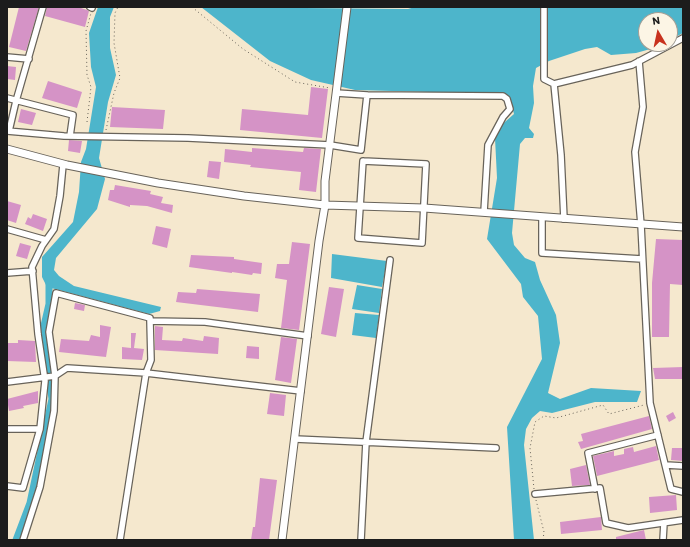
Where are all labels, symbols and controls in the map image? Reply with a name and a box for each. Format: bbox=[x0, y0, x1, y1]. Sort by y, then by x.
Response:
north arrow bbox=[638, 12, 678, 52]
text: N bbox=[652, 14, 661, 28]

